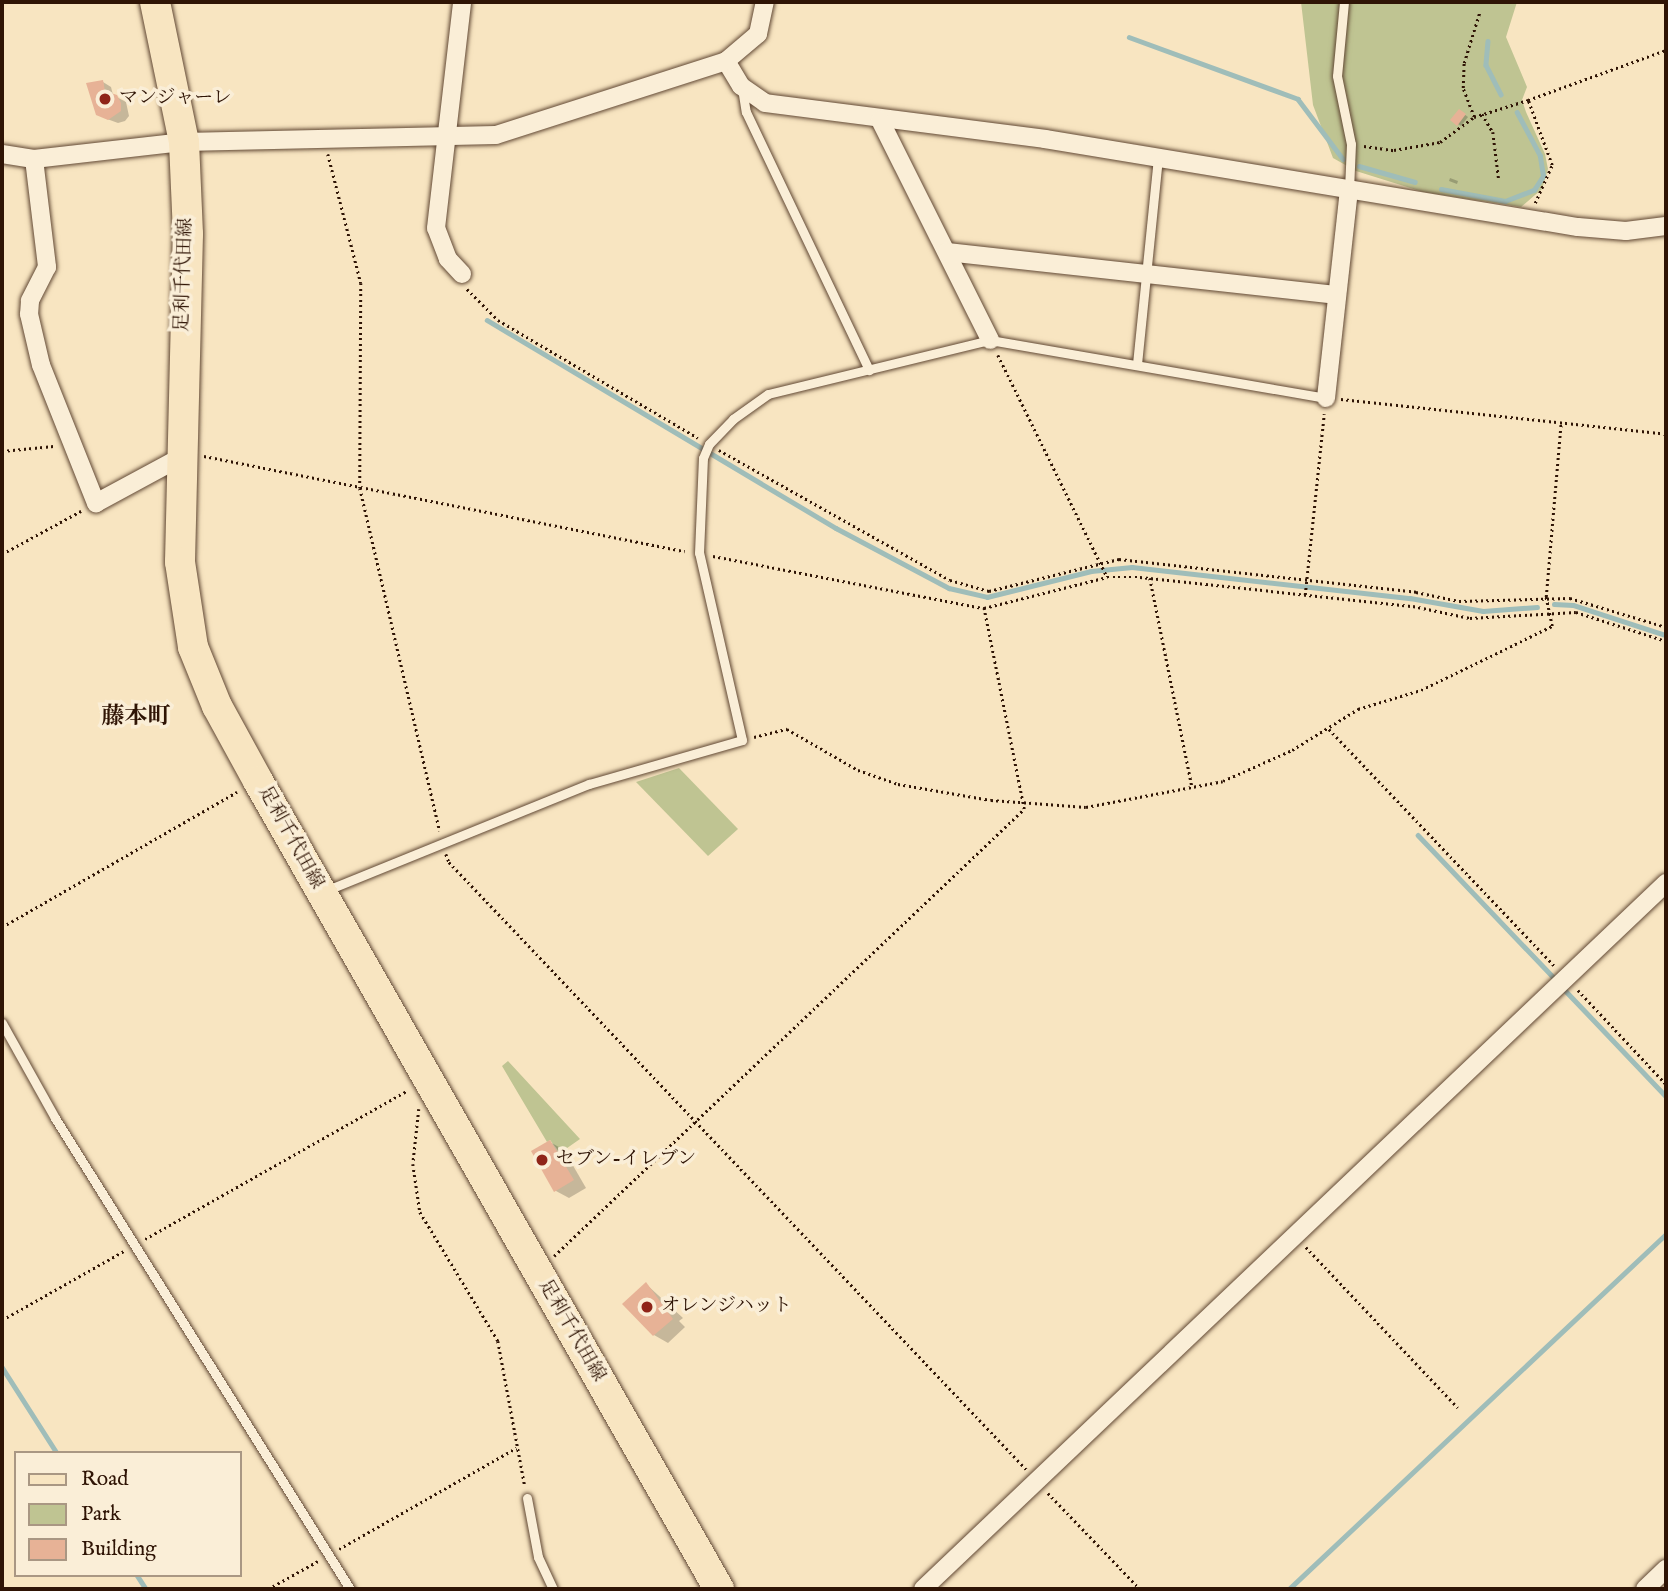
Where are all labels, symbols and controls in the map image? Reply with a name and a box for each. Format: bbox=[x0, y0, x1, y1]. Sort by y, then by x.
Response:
place label: マンジャーレ bbox=[119, 88, 233, 110]
marker: マンジャーレ bbox=[97, 91, 113, 107]
street label: 足利千代田線 bbox=[172, 218, 198, 332]
district label: 藤本町 bbox=[102, 703, 170, 731]
street label: 足利千代田線 bbox=[252, 783, 328, 893]
place label: セブン-イレブン bbox=[556, 1149, 698, 1171]
marker: セブン-イレブン bbox=[534, 1152, 550, 1168]
street label: 足利千代田線 bbox=[533, 1276, 609, 1386]
place label: オレンジハット bbox=[661, 1296, 794, 1318]
marker: オレンジハット bbox=[639, 1299, 655, 1315]
legend bbox=[14, 1451, 242, 1577]
text: Road bbox=[81, 1466, 128, 1493]
text: Park bbox=[81, 1501, 121, 1528]
text: Building bbox=[81, 1536, 156, 1563]

